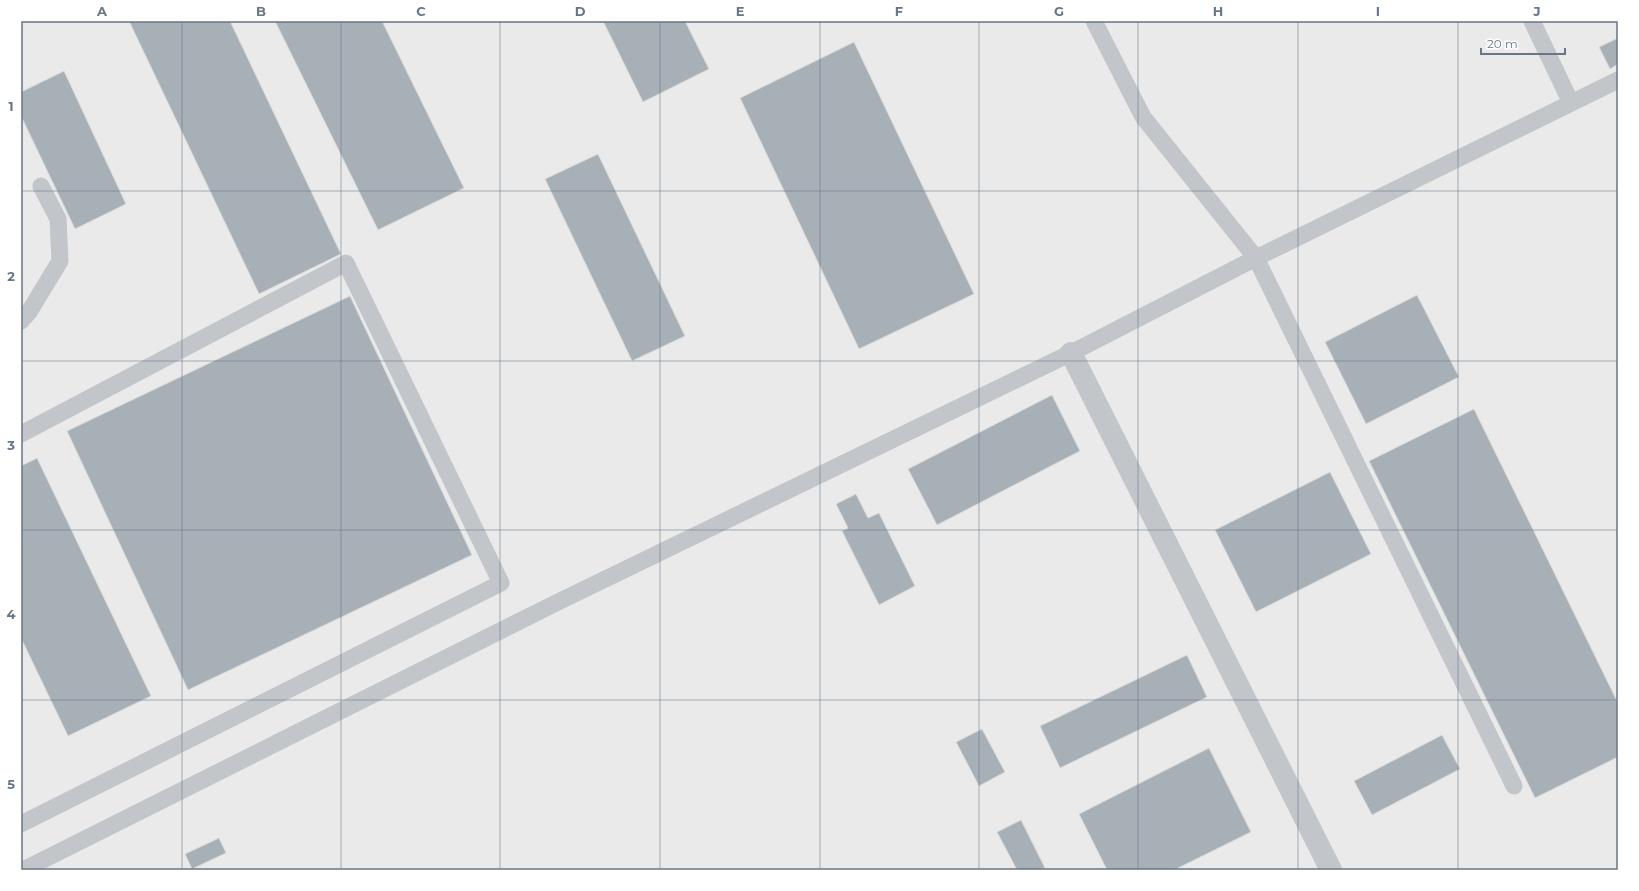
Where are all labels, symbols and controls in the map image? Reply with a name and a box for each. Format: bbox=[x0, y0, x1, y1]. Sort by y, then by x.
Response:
text: A bbox=[96, 3, 108, 19]
text: B bbox=[256, 3, 266, 19]
text: C bbox=[416, 3, 426, 19]
text: D bbox=[575, 3, 586, 19]
text: E bbox=[736, 3, 745, 19]
text: F bbox=[895, 3, 903, 19]
text: G bbox=[1054, 3, 1064, 19]
text: H bbox=[1213, 3, 1223, 19]
text: I bbox=[1376, 3, 1380, 19]
text: J bbox=[1532, 3, 1541, 19]
scale bar bbox=[1481, 30, 1565, 56]
text: 20 m bbox=[1487, 36, 1518, 51]
text: 1 bbox=[8, 98, 14, 114]
text: 2 bbox=[7, 268, 15, 284]
text: 3 bbox=[6, 437, 15, 453]
text: 4 bbox=[7, 606, 16, 622]
text: 5 bbox=[7, 776, 15, 792]

